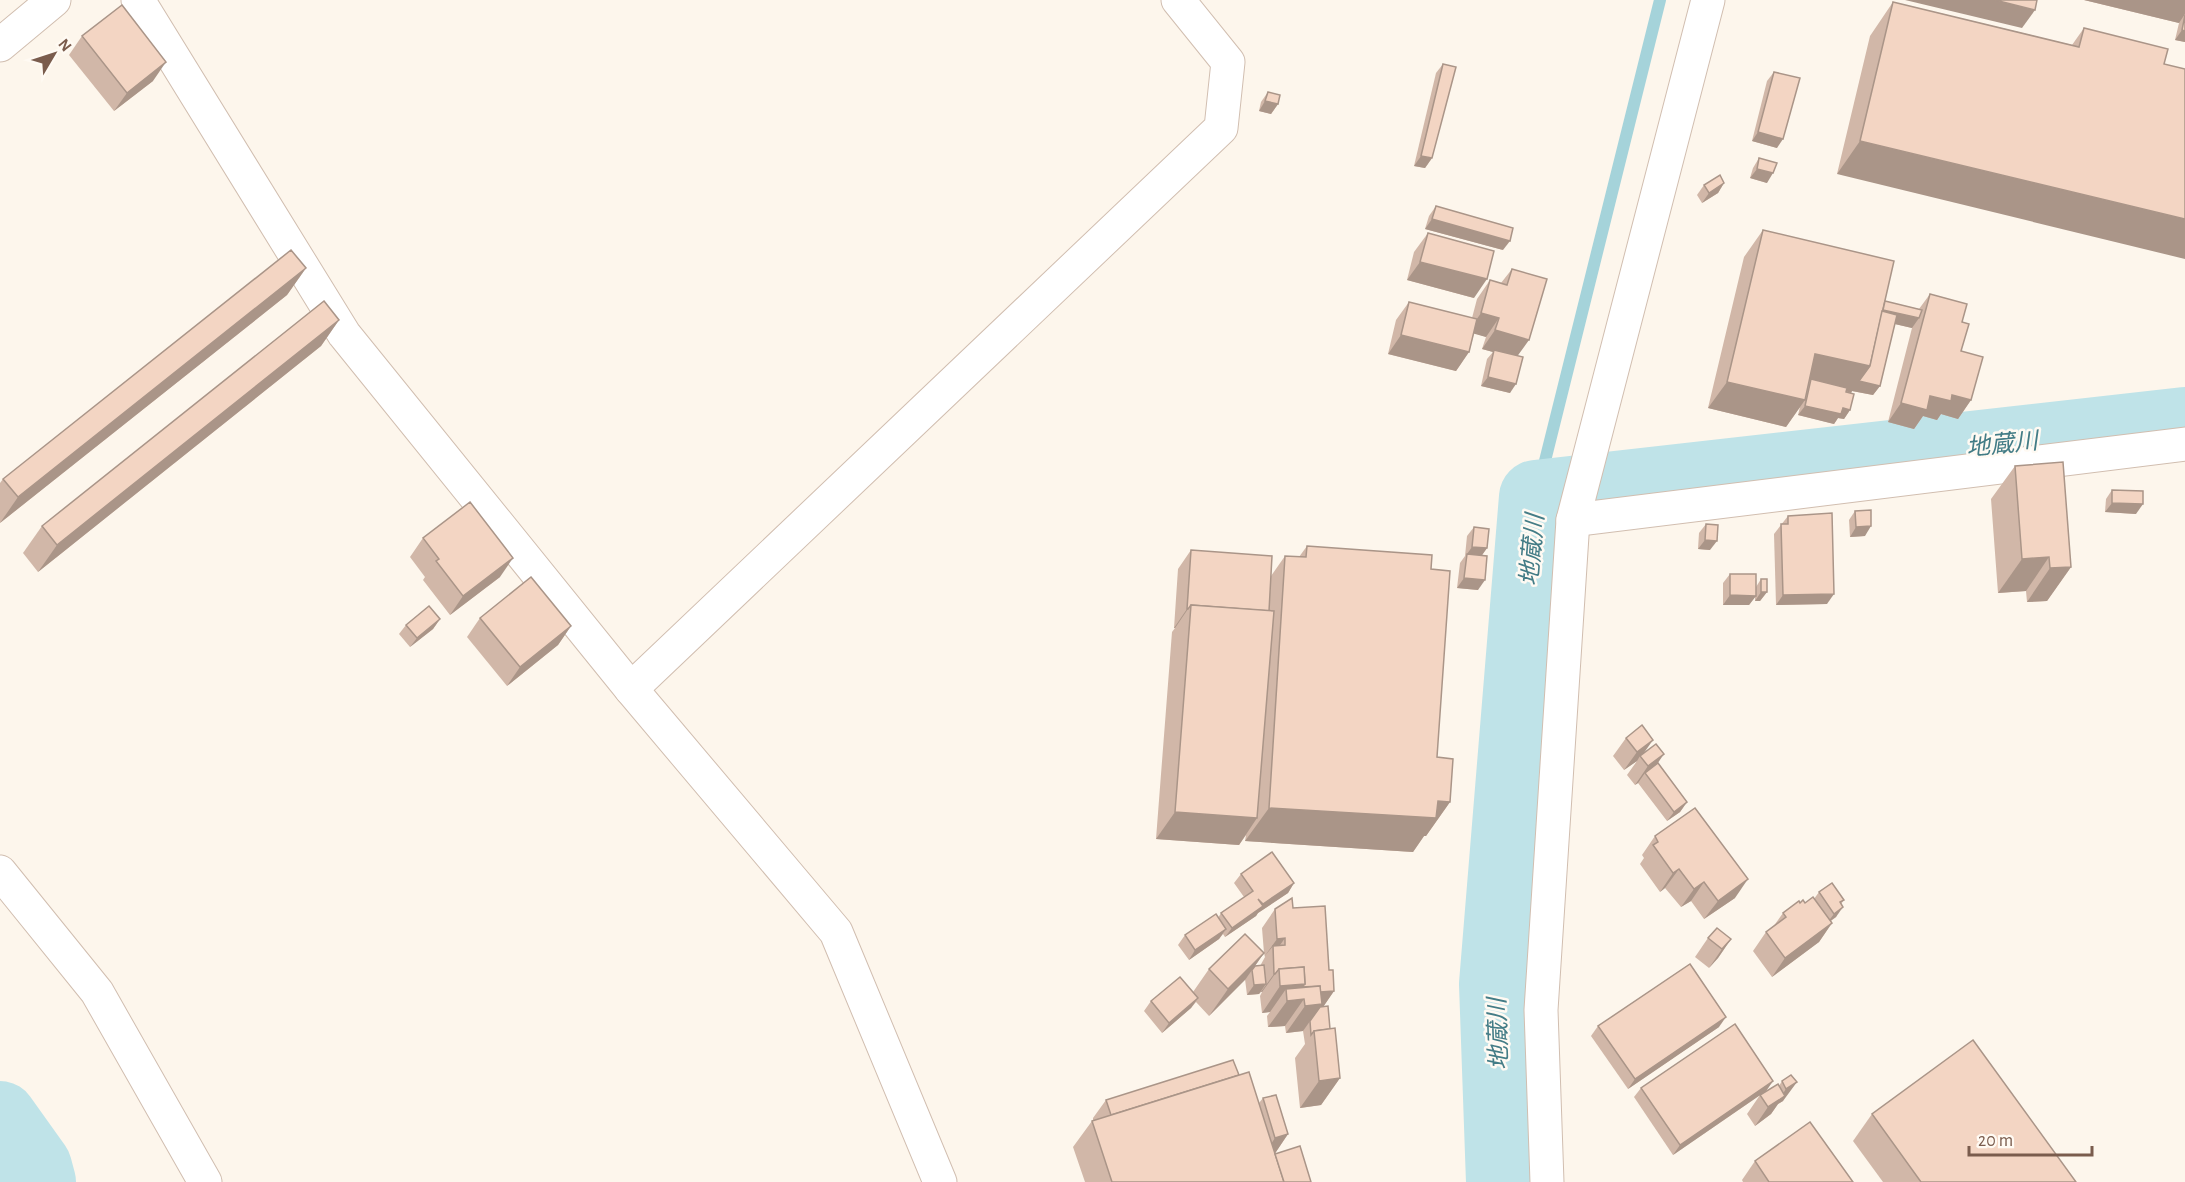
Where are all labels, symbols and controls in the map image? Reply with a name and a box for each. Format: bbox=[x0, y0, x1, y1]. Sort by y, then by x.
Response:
north arrow bbox=[24, 24, 84, 84]
text: N bbox=[55, 36, 75, 55]
water label: 地蔵川 bbox=[1965, 427, 2042, 461]
water label: 地蔵川 bbox=[1516, 510, 1548, 587]
water label: 地蔵川 bbox=[1484, 995, 1512, 1070]
scale bar bbox=[1969, 1119, 2092, 1157]
text: 20 m bbox=[1978, 1132, 2013, 1150]

